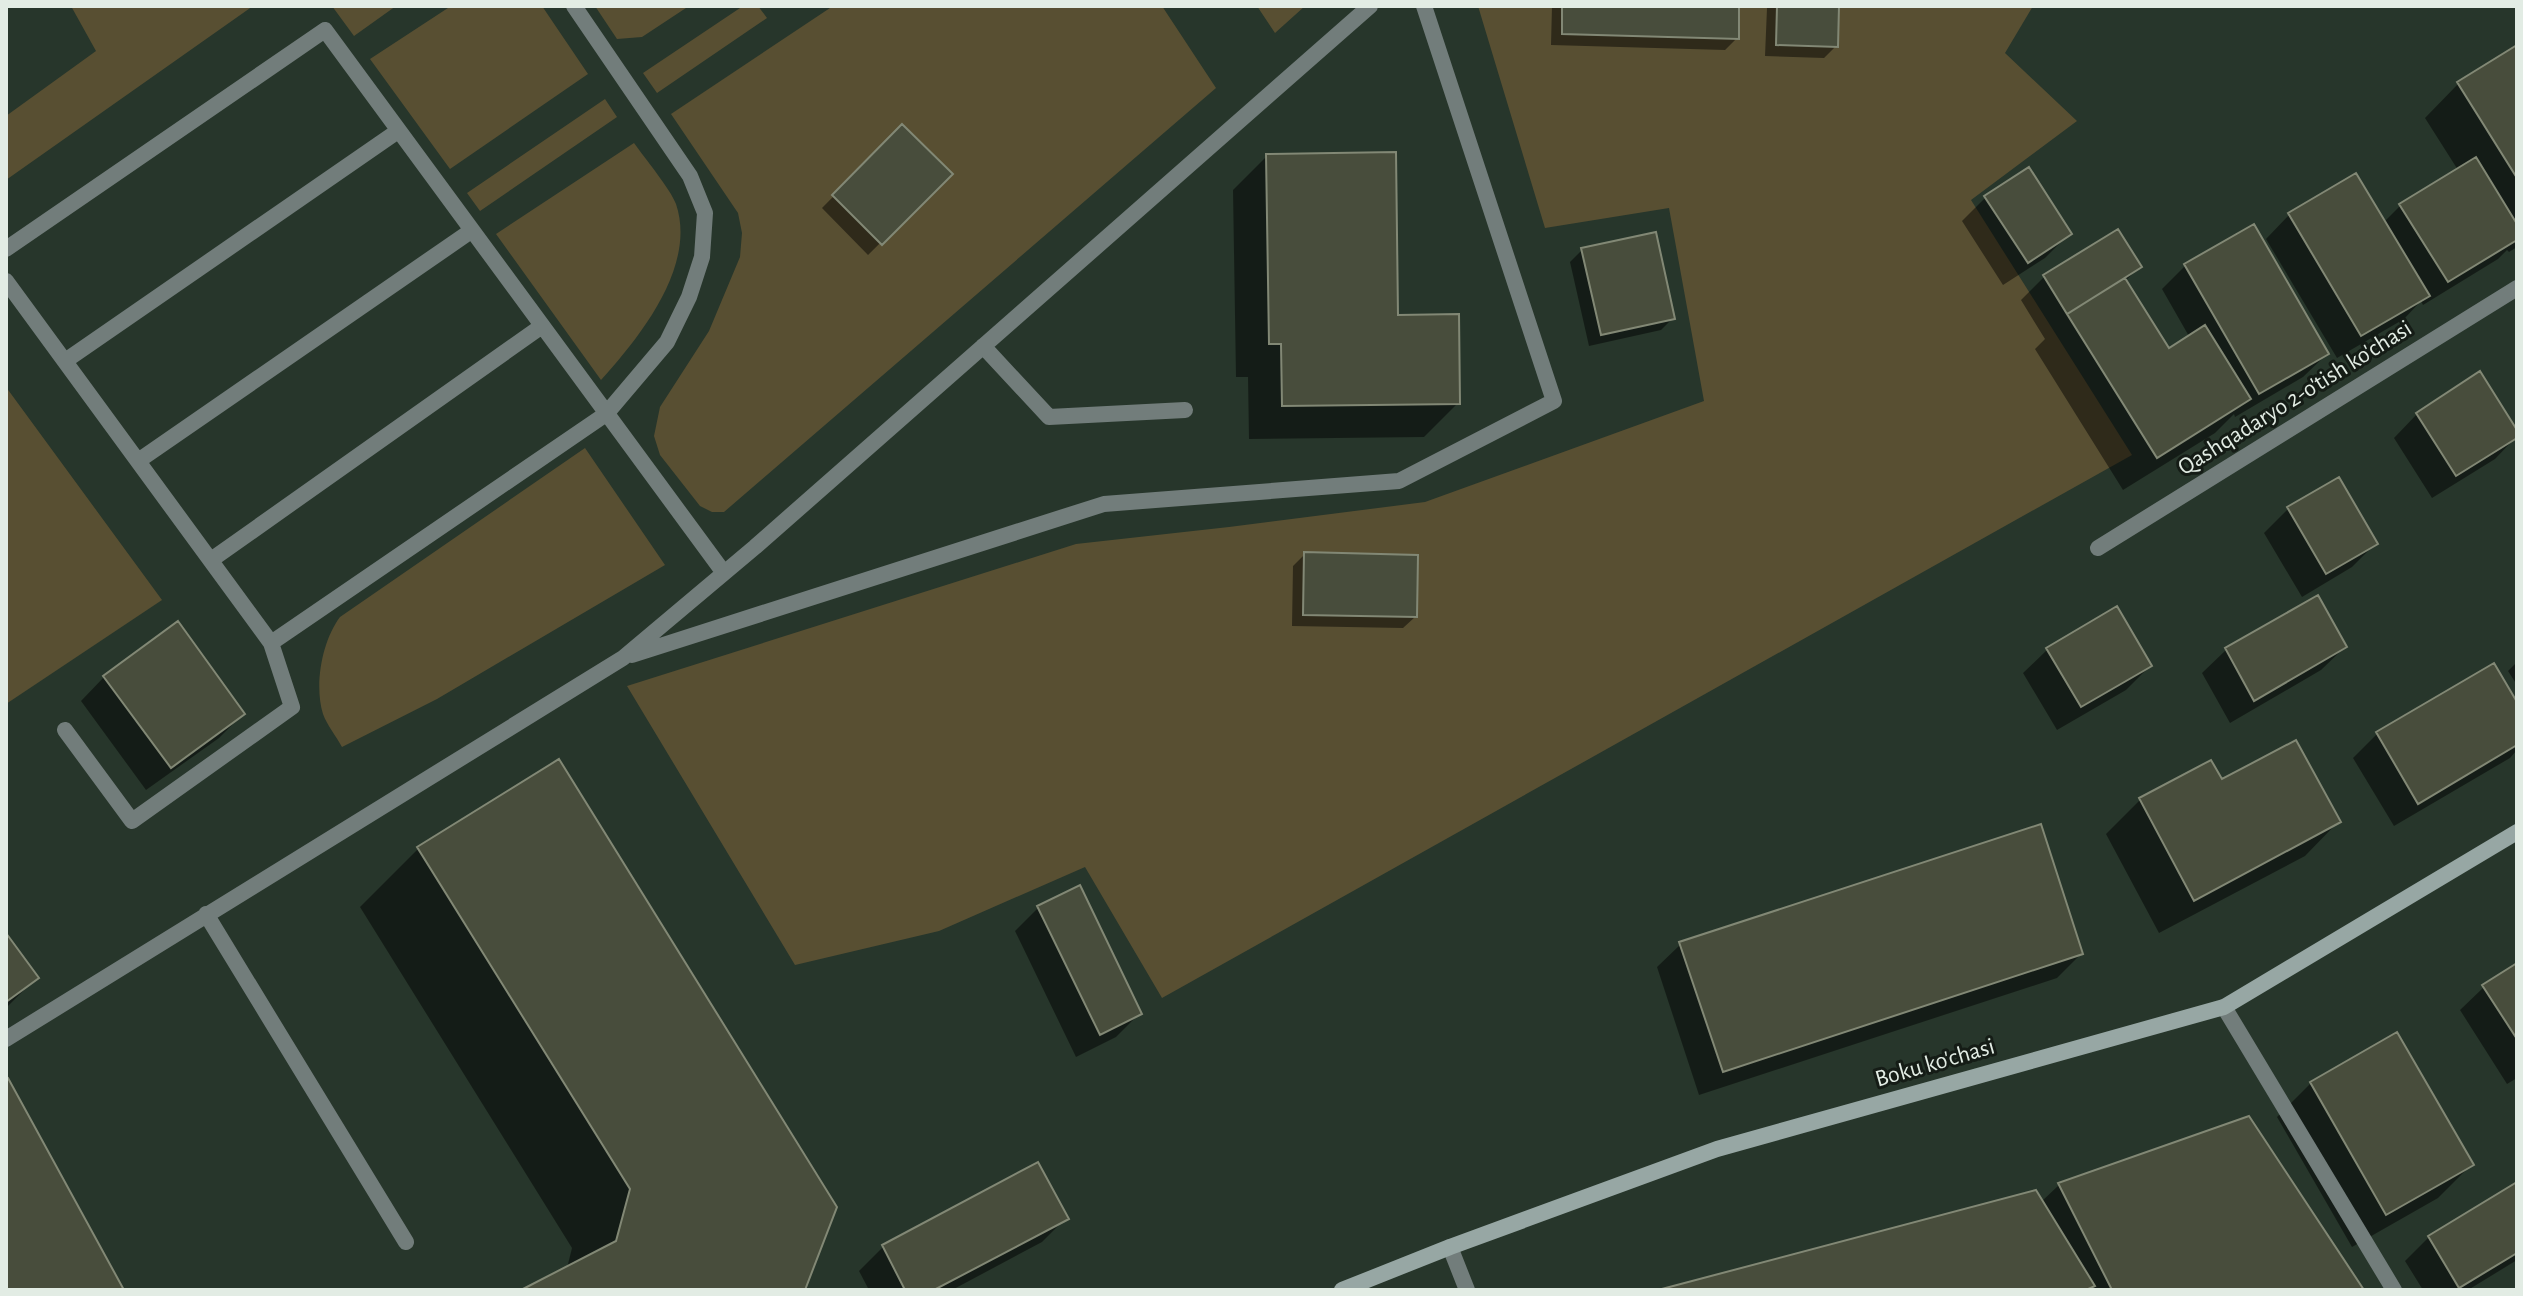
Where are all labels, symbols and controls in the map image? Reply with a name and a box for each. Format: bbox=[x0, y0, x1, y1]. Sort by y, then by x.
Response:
street label: Qashqadaryo 2-o'tish ko'chasi bbox=[2174, 316, 2416, 480]
street label: Boku ko'chasi bbox=[1872, 1034, 1998, 1092]

